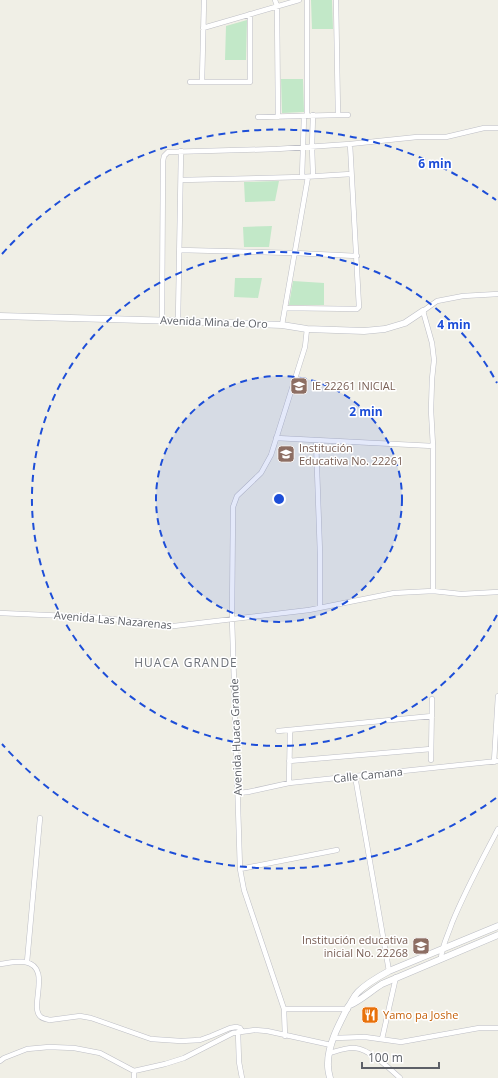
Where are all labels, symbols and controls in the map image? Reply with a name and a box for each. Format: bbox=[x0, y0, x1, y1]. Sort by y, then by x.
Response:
text: 6 min bbox=[418, 155, 452, 172]
street label: Avenida Mina de Oro bbox=[160, 312, 268, 331]
text: 4 min bbox=[437, 316, 471, 333]
school or university icon: IE 22261 INICIAL bbox=[289, 376, 309, 396]
place label: IE 22261 INICIAL bbox=[312, 378, 396, 393]
text: 2 min bbox=[349, 403, 383, 420]
place label: Institución Educativa No. 22261 bbox=[299, 440, 403, 468]
school or university icon: Institución Educativa No. 22261 bbox=[276, 444, 296, 464]
centre of rings bbox=[272, 492, 286, 506]
street label: Avenida Las Nazarenas bbox=[53, 607, 173, 632]
district label: HUACA GRANDE bbox=[134, 654, 238, 671]
street label: Avenida Huaca Grande bbox=[226, 678, 245, 796]
street label: Calle Camana bbox=[332, 763, 403, 786]
place label: Institución educativa inicial No. 22268 bbox=[302, 932, 408, 960]
school or university icon: Institución educativa inicial No. 22268 bbox=[411, 936, 431, 956]
restaurant icon: Yamo pa Joshe bbox=[360, 1005, 380, 1025]
place label: Yamo pa Joshe bbox=[383, 1007, 458, 1022]
scale bar bbox=[362, 1044, 439, 1070]
text: 100 m bbox=[368, 1049, 403, 1066]

